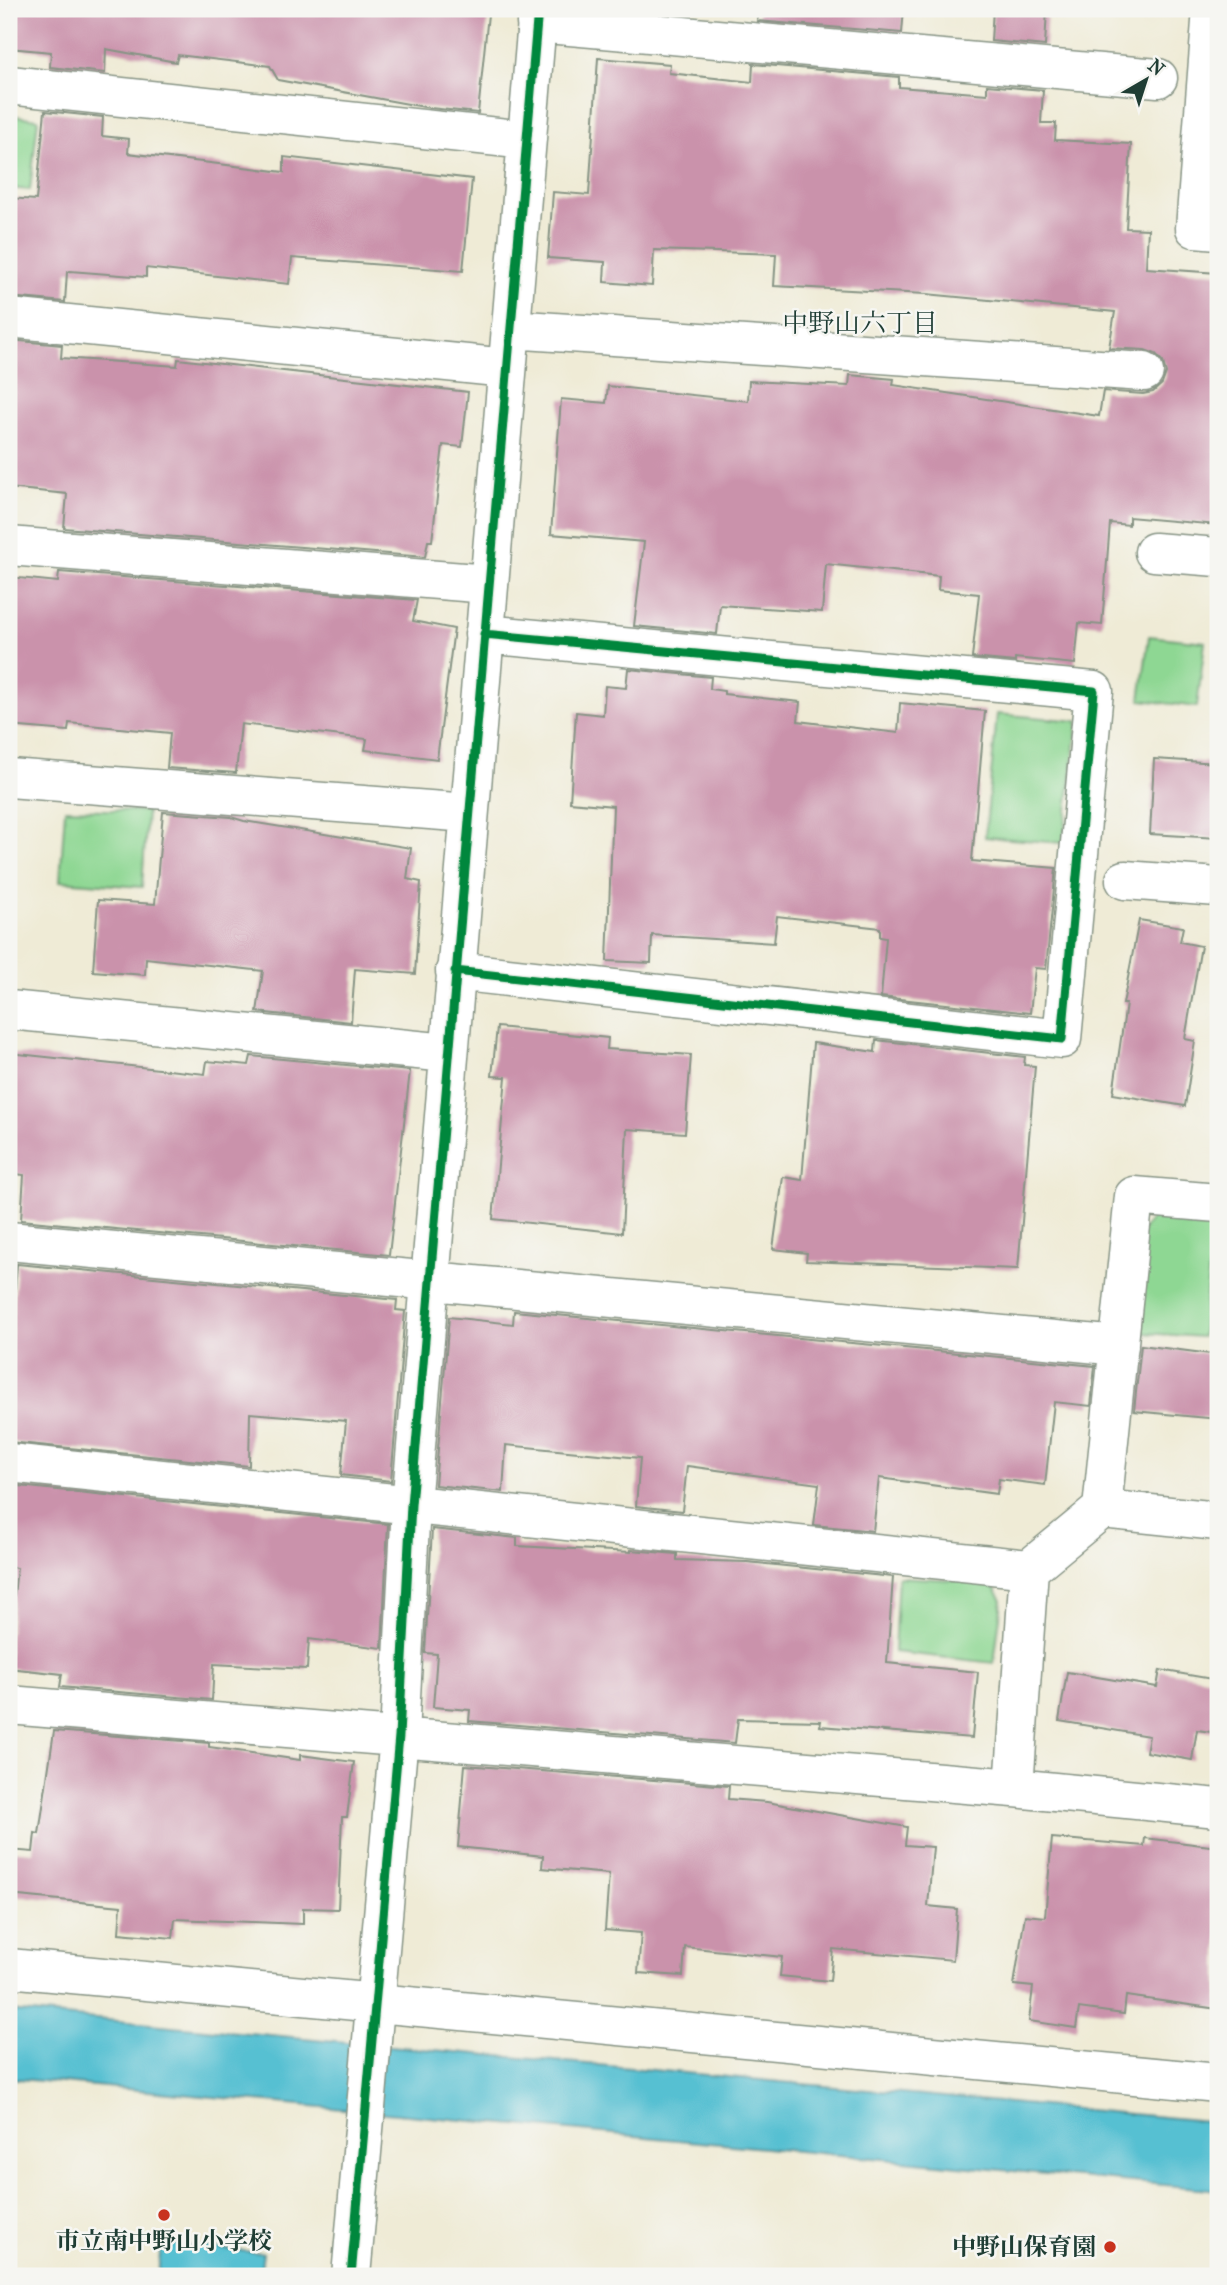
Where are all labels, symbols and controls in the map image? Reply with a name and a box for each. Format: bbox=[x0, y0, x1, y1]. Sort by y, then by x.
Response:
north arrow bbox=[1112, 46, 1182, 116]
text: N bbox=[1144, 54, 1169, 81]
district label: 中野山六丁目 bbox=[782, 308, 938, 339]
marker: 市立南中野山小学校 bbox=[156, 2207, 172, 2223]
place label: 市立南中野山小学校 bbox=[56, 2227, 272, 2255]
place label: 中野山保育園 bbox=[952, 2233, 1096, 2261]
marker: 中野山保育園 bbox=[1102, 2239, 1118, 2255]

